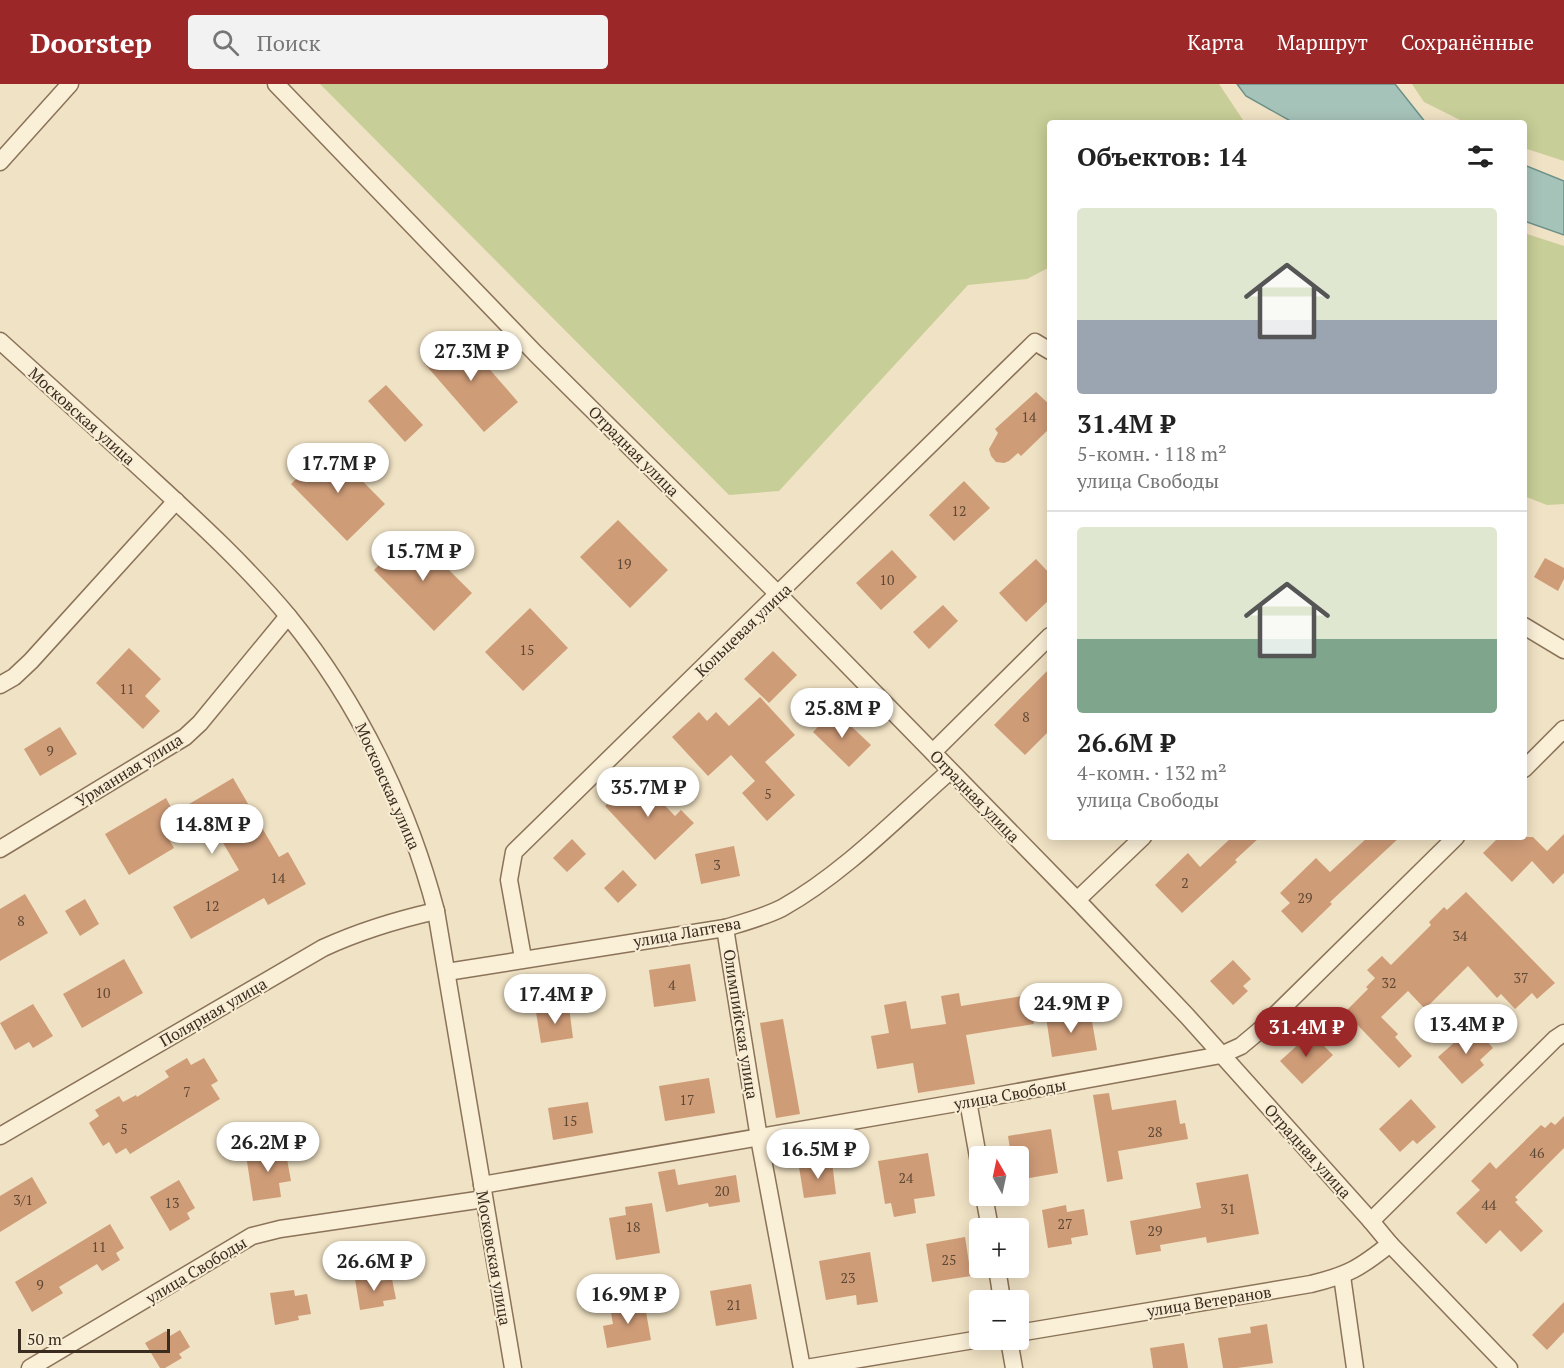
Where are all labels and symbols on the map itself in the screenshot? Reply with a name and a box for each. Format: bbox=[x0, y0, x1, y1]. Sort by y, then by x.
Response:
pin: 27.3M ₽ bbox=[416, 331, 526, 382]
street label: Московская улица bbox=[24, 362, 140, 470]
street label: Отрадная улица bbox=[584, 401, 684, 501]
house number: 14 bbox=[1022, 407, 1037, 426]
pin: 17.7M ₽ bbox=[283, 443, 393, 494]
house number: 12 bbox=[952, 501, 966, 520]
pin: 15.7M ₽ bbox=[368, 531, 478, 582]
house number: 19 bbox=[617, 554, 631, 573]
house number: 10 bbox=[880, 570, 894, 589]
street label: Кольцевая улица bbox=[690, 578, 796, 682]
house number: 15 bbox=[520, 640, 534, 659]
house number: 11 bbox=[120, 679, 134, 698]
pin: 25.8M ₽ bbox=[787, 688, 897, 739]
house number: 8 bbox=[1022, 707, 1030, 726]
street label: Московская улица bbox=[350, 719, 426, 853]
street label: Урманная улица bbox=[71, 728, 187, 812]
house number: 9 bbox=[46, 741, 54, 760]
street label: Отрадная улица bbox=[925, 745, 1025, 847]
pin: 35.7M ₽ bbox=[593, 767, 703, 818]
house number: 5 bbox=[764, 784, 772, 803]
pin: 14.8M ₽ bbox=[157, 804, 267, 855]
house number: 3 bbox=[713, 855, 721, 874]
house number: 14 bbox=[271, 868, 286, 887]
house number: 2 bbox=[1181, 873, 1189, 892]
house number: 29 bbox=[1298, 888, 1312, 907]
house number: 12 bbox=[205, 896, 219, 915]
house number: 8 bbox=[17, 911, 25, 930]
street label: улица Лаптева bbox=[631, 912, 742, 952]
house number: 34 bbox=[1453, 926, 1468, 945]
street label: Олимпийская улица bbox=[718, 947, 764, 1101]
house number: 37 bbox=[1514, 968, 1528, 987]
street label: Полярная улица bbox=[155, 972, 271, 1052]
house number: 32 bbox=[1382, 973, 1396, 992]
pin: 17.4M ₽ bbox=[500, 974, 610, 1025]
house number: 4 bbox=[668, 975, 676, 994]
house number: 10 bbox=[96, 983, 110, 1002]
pin: 24.9M ₽ bbox=[1016, 983, 1126, 1034]
pin: 13.4M ₽ bbox=[1411, 1004, 1521, 1055]
pin: 31.4M ₽ bbox=[1251, 1007, 1361, 1058]
street label: улица Свободы bbox=[951, 1073, 1068, 1115]
house number: 7 bbox=[183, 1082, 191, 1101]
house number: 17 bbox=[680, 1090, 694, 1109]
street label: Отрадная улица bbox=[1260, 1099, 1356, 1203]
house number: 15 bbox=[563, 1111, 577, 1130]
house number: 5 bbox=[120, 1119, 128, 1138]
pin: 26.2M ₽ bbox=[213, 1122, 323, 1173]
house number: 28 bbox=[1148, 1122, 1162, 1141]
pin: 16.5M ₽ bbox=[763, 1129, 873, 1180]
house number: 46 bbox=[1530, 1143, 1545, 1162]
north arrow bbox=[969, 1146, 1029, 1206]
house number: 24 bbox=[899, 1168, 914, 1187]
house number: 20 bbox=[715, 1181, 729, 1200]
street label: Московская улица bbox=[471, 1189, 517, 1327]
house number: 3/1 bbox=[13, 1190, 33, 1209]
house number: 13 bbox=[165, 1193, 179, 1212]
house number: 44 bbox=[1482, 1195, 1497, 1214]
house number: 31 bbox=[1221, 1199, 1235, 1218]
house number: 27 bbox=[1058, 1214, 1072, 1233]
house number: 18 bbox=[626, 1217, 640, 1236]
house number: 29 bbox=[1148, 1221, 1162, 1240]
street label: улица Свободы bbox=[141, 1231, 250, 1309]
house number: 11 bbox=[92, 1237, 106, 1256]
pin: 26.6M ₽ bbox=[319, 1241, 429, 1292]
house number: 25 bbox=[942, 1250, 956, 1269]
house number: 23 bbox=[841, 1268, 855, 1287]
pin: 16.9M ₽ bbox=[573, 1274, 683, 1325]
house number: 9 bbox=[36, 1275, 44, 1294]
street label: улица Ветеранов bbox=[1144, 1280, 1273, 1322]
house number: 21 bbox=[727, 1295, 741, 1314]
scale bar bbox=[18, 1326, 170, 1354]

